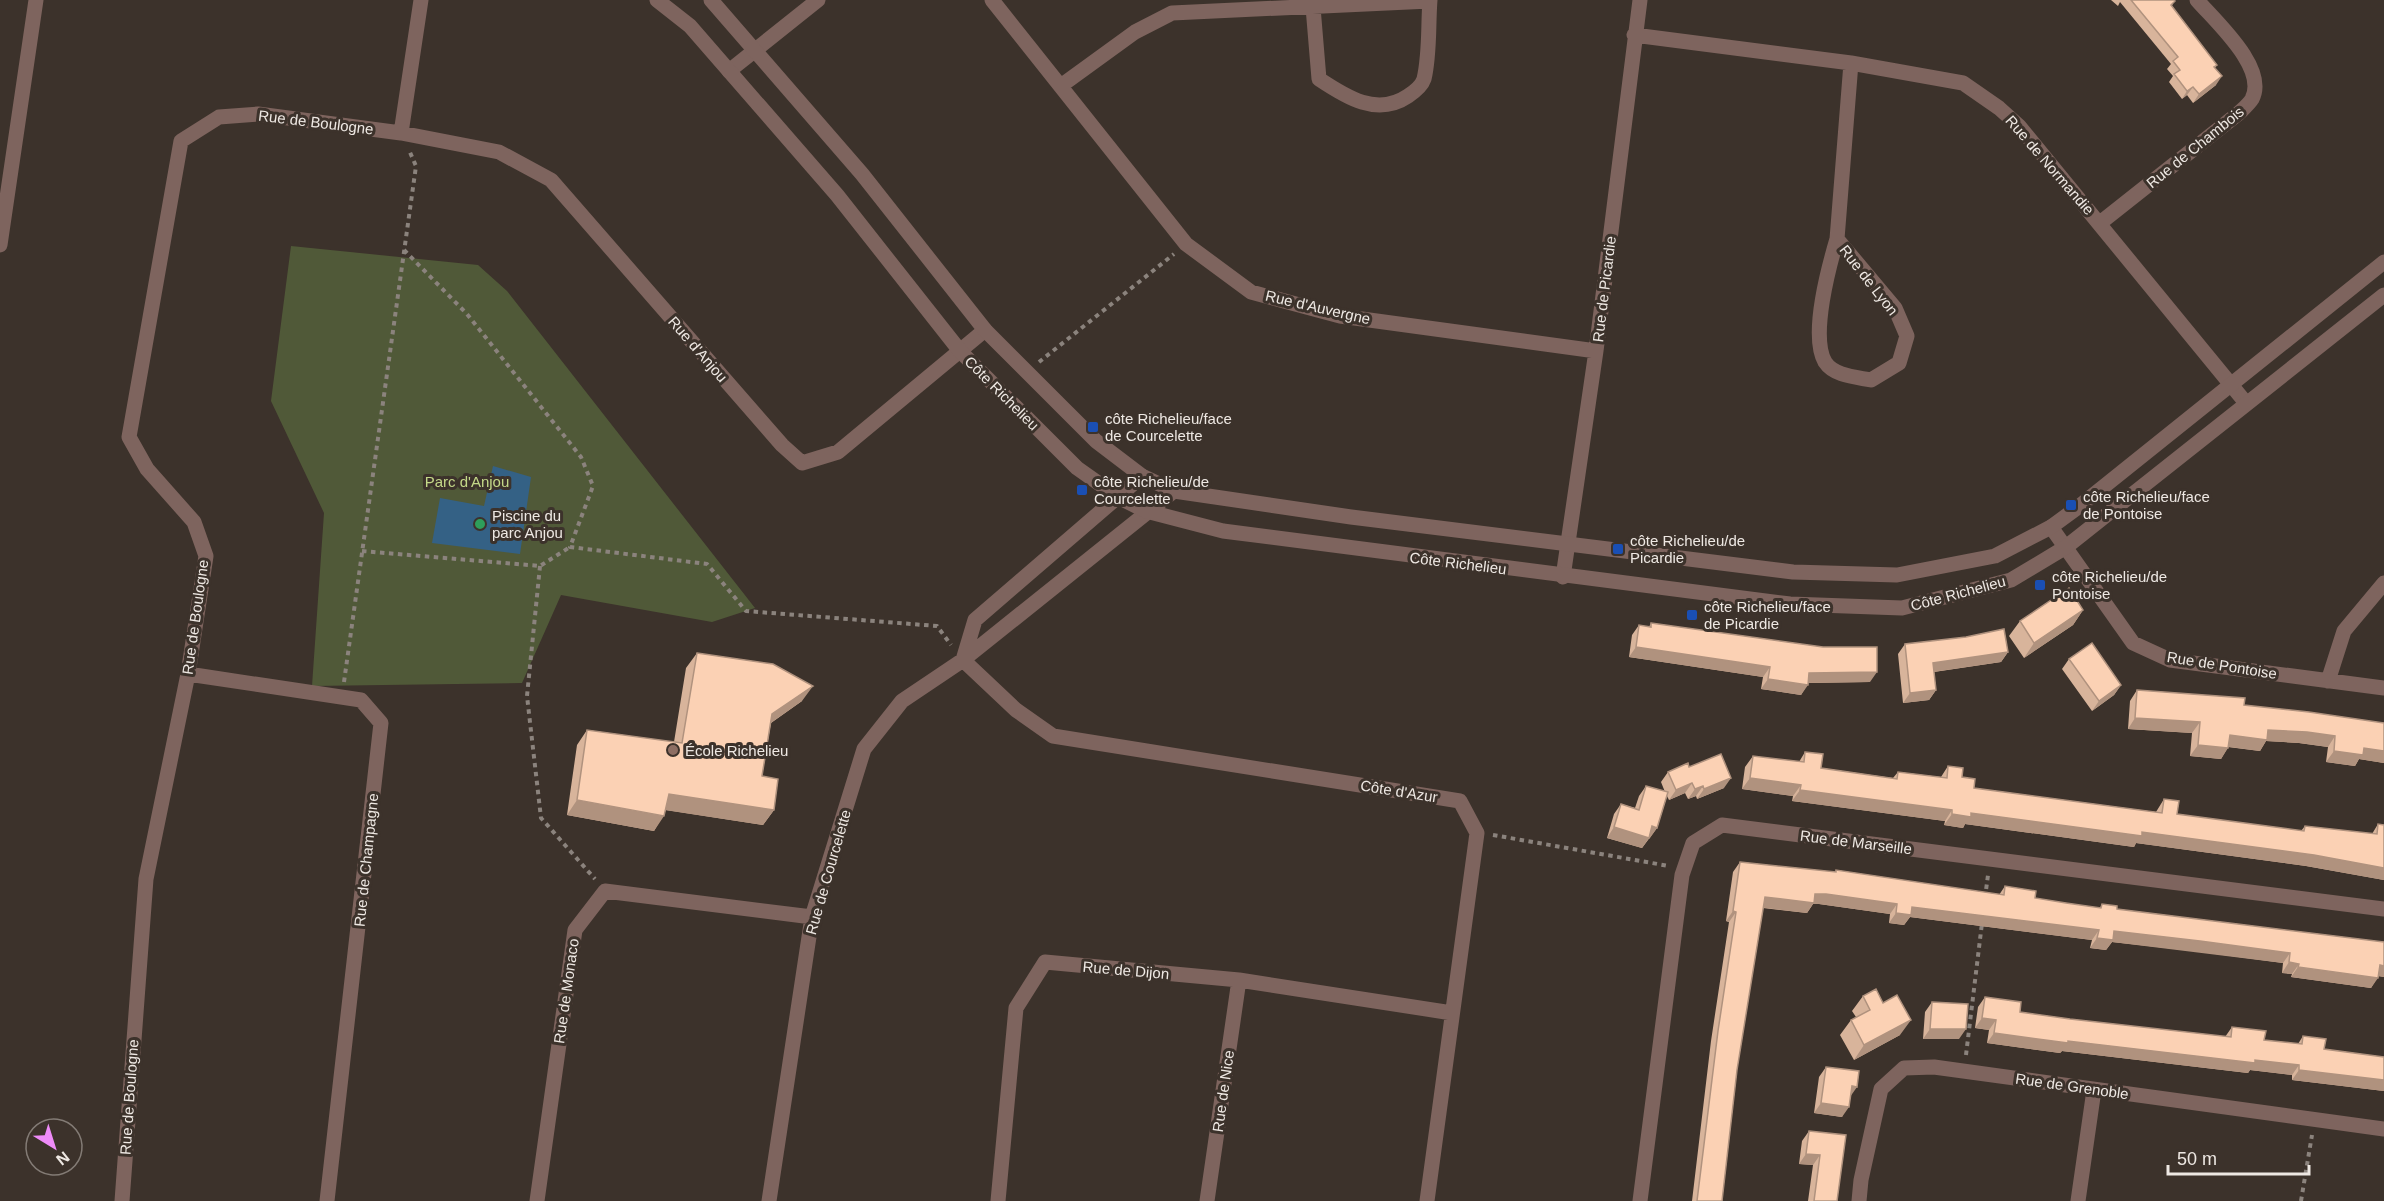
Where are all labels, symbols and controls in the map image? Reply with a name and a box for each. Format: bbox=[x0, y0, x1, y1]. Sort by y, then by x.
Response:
street label: Rue de Chambois bbox=[2143, 103, 2247, 191]
street label: Rue de Boulogne bbox=[257, 106, 375, 138]
street label: Rue de Normandie bbox=[2002, 112, 2098, 218]
street label: Rue de Picardie bbox=[1589, 235, 1619, 343]
street label: Rue de Lyon bbox=[1836, 241, 1902, 319]
street label: Rue d'Auvergne bbox=[1264, 287, 1372, 327]
street label: Rue d'Anjou bbox=[665, 313, 731, 385]
street label: Côte Richelieu bbox=[961, 352, 1043, 434]
place label: côte Richelieu/face de Courcelette bbox=[1105, 410, 1232, 444]
marker: côte Richelieu/face de Courcelette bbox=[1086, 420, 1100, 434]
park label: Parc d'Anjou bbox=[425, 473, 509, 490]
place label: côte Richelieu/de Courcelette bbox=[1094, 473, 1209, 507]
marker: côte Richelieu/de Courcelette bbox=[1075, 483, 1089, 497]
place label: côte Richelieu/face de Pontoise bbox=[2083, 488, 2210, 522]
marker: côte Richelieu/face de Pontoise bbox=[2064, 498, 2078, 512]
place label: Piscine du parc Anjou bbox=[492, 507, 563, 541]
marker: Piscine du parc Anjou bbox=[473, 517, 487, 531]
place label: côte Richelieu/de Picardie bbox=[1630, 532, 1745, 566]
marker: côte Richelieu/de Picardie bbox=[1611, 542, 1625, 556]
street label: Côte Richelieu bbox=[1409, 549, 1507, 577]
street label: Rue de Boulogne bbox=[179, 558, 211, 676]
place label: côte Richelieu/de Pontoise bbox=[2052, 568, 2167, 602]
street label: Côte Richelieu bbox=[1909, 572, 2007, 614]
marker: côte Richelieu/de Pontoise bbox=[2033, 578, 2047, 592]
place label: côte Richelieu/face de Picardie bbox=[1704, 598, 1831, 632]
marker: côte Richelieu/face de Picardie bbox=[1685, 608, 1699, 622]
street label: Rue de Pontoise bbox=[2166, 648, 2278, 682]
place label: École Richelieu bbox=[685, 742, 788, 759]
marker: École Richelieu bbox=[666, 743, 680, 757]
street label: Côte d'Azur bbox=[1359, 777, 1439, 805]
street label: Rue de Champagne bbox=[351, 792, 381, 928]
street label: Rue de Courcelette bbox=[802, 808, 854, 936]
street label: Rue de Marseille bbox=[1799, 827, 1913, 857]
street label: Rue de Monaco bbox=[550, 937, 582, 1045]
street label: Rue de Dijon bbox=[1082, 958, 1170, 982]
street label: Rue de Boulogne bbox=[116, 1039, 142, 1155]
street label: Rue de Nice bbox=[1209, 1049, 1237, 1133]
street label: Rue de Grenoble bbox=[2014, 1070, 2130, 1102]
north arrow bbox=[24, 1117, 84, 1177]
scale bar bbox=[2168, 1138, 2309, 1176]
text: N bbox=[53, 1148, 73, 1169]
text: 50 m bbox=[2177, 1149, 2217, 1169]

